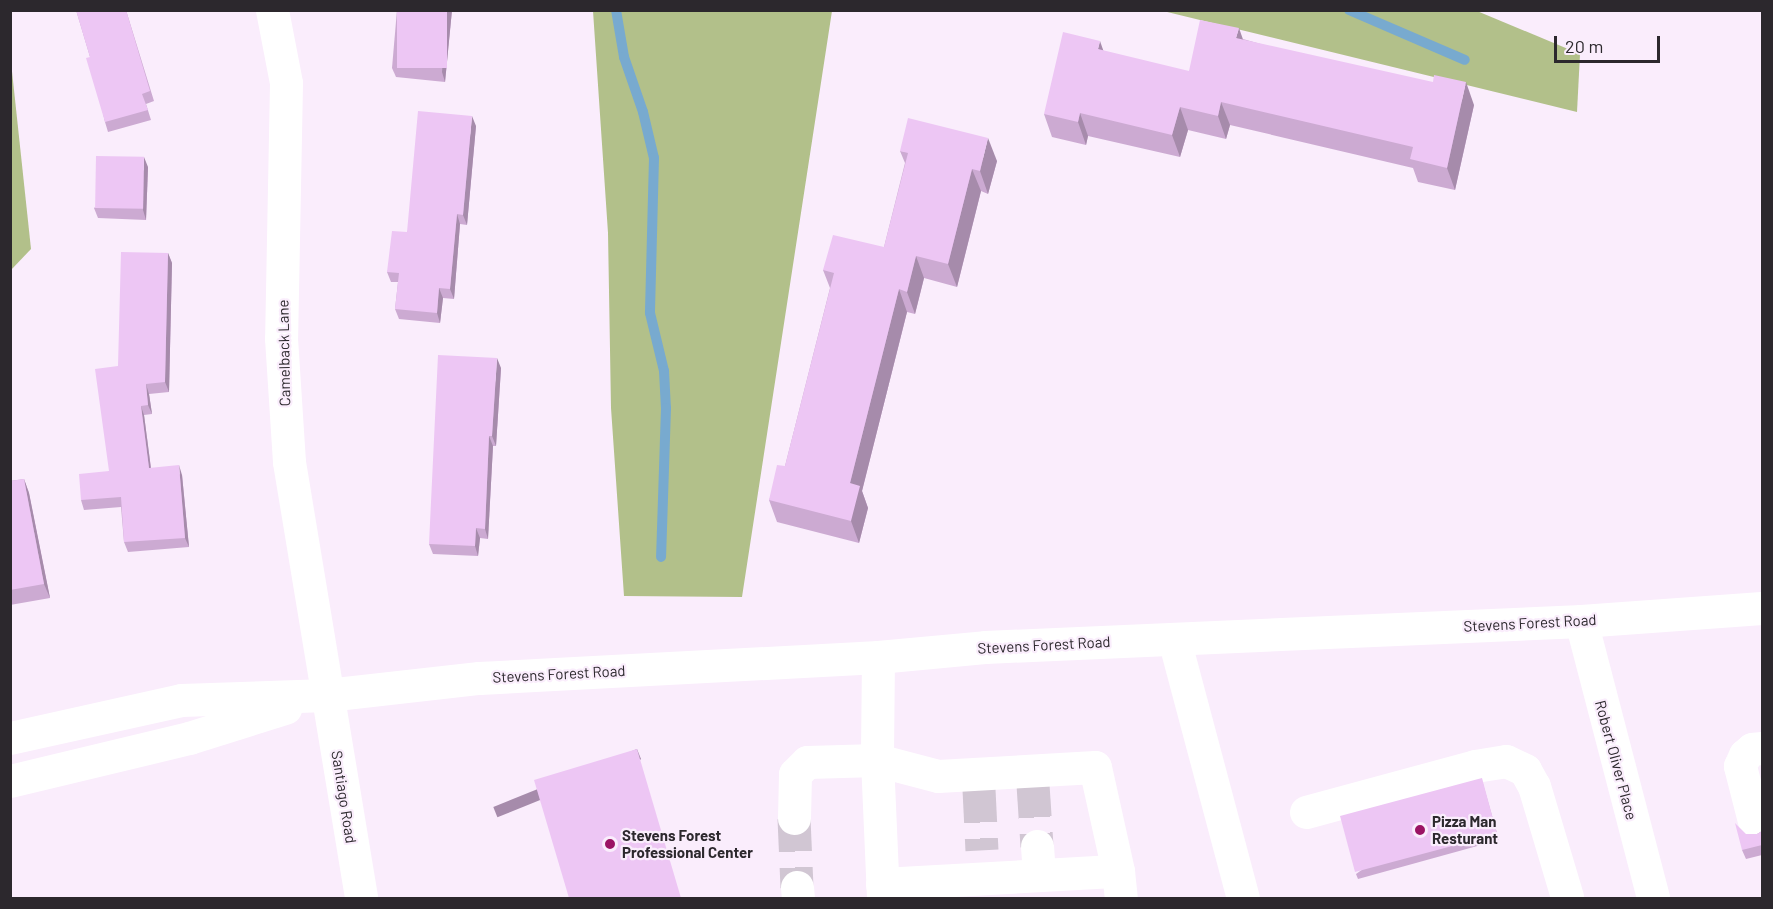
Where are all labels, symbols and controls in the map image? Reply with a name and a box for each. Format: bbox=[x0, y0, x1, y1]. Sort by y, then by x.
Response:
scale bar bbox=[1557, 24, 1664, 62]
text: 20 m bbox=[1565, 35, 1603, 57]
street label: Camelback Lane bbox=[274, 299, 294, 407]
street label: Stevens Forest Road bbox=[1463, 611, 1597, 635]
street label: Stevens Forest Road bbox=[977, 633, 1111, 657]
street label: Stevens Forest Road bbox=[492, 662, 626, 686]
street label: Robert Oliver Place bbox=[1591, 698, 1641, 822]
street label: Santiago Road bbox=[328, 749, 360, 845]
place label: Pizza Man Resturant bbox=[1432, 812, 1498, 847]
marker: Pizza Man Resturant bbox=[1413, 823, 1427, 837]
place label: Stevens Forest Professional Center bbox=[622, 826, 753, 861]
marker: Stevens Forest Professional Center bbox=[603, 837, 617, 851]

